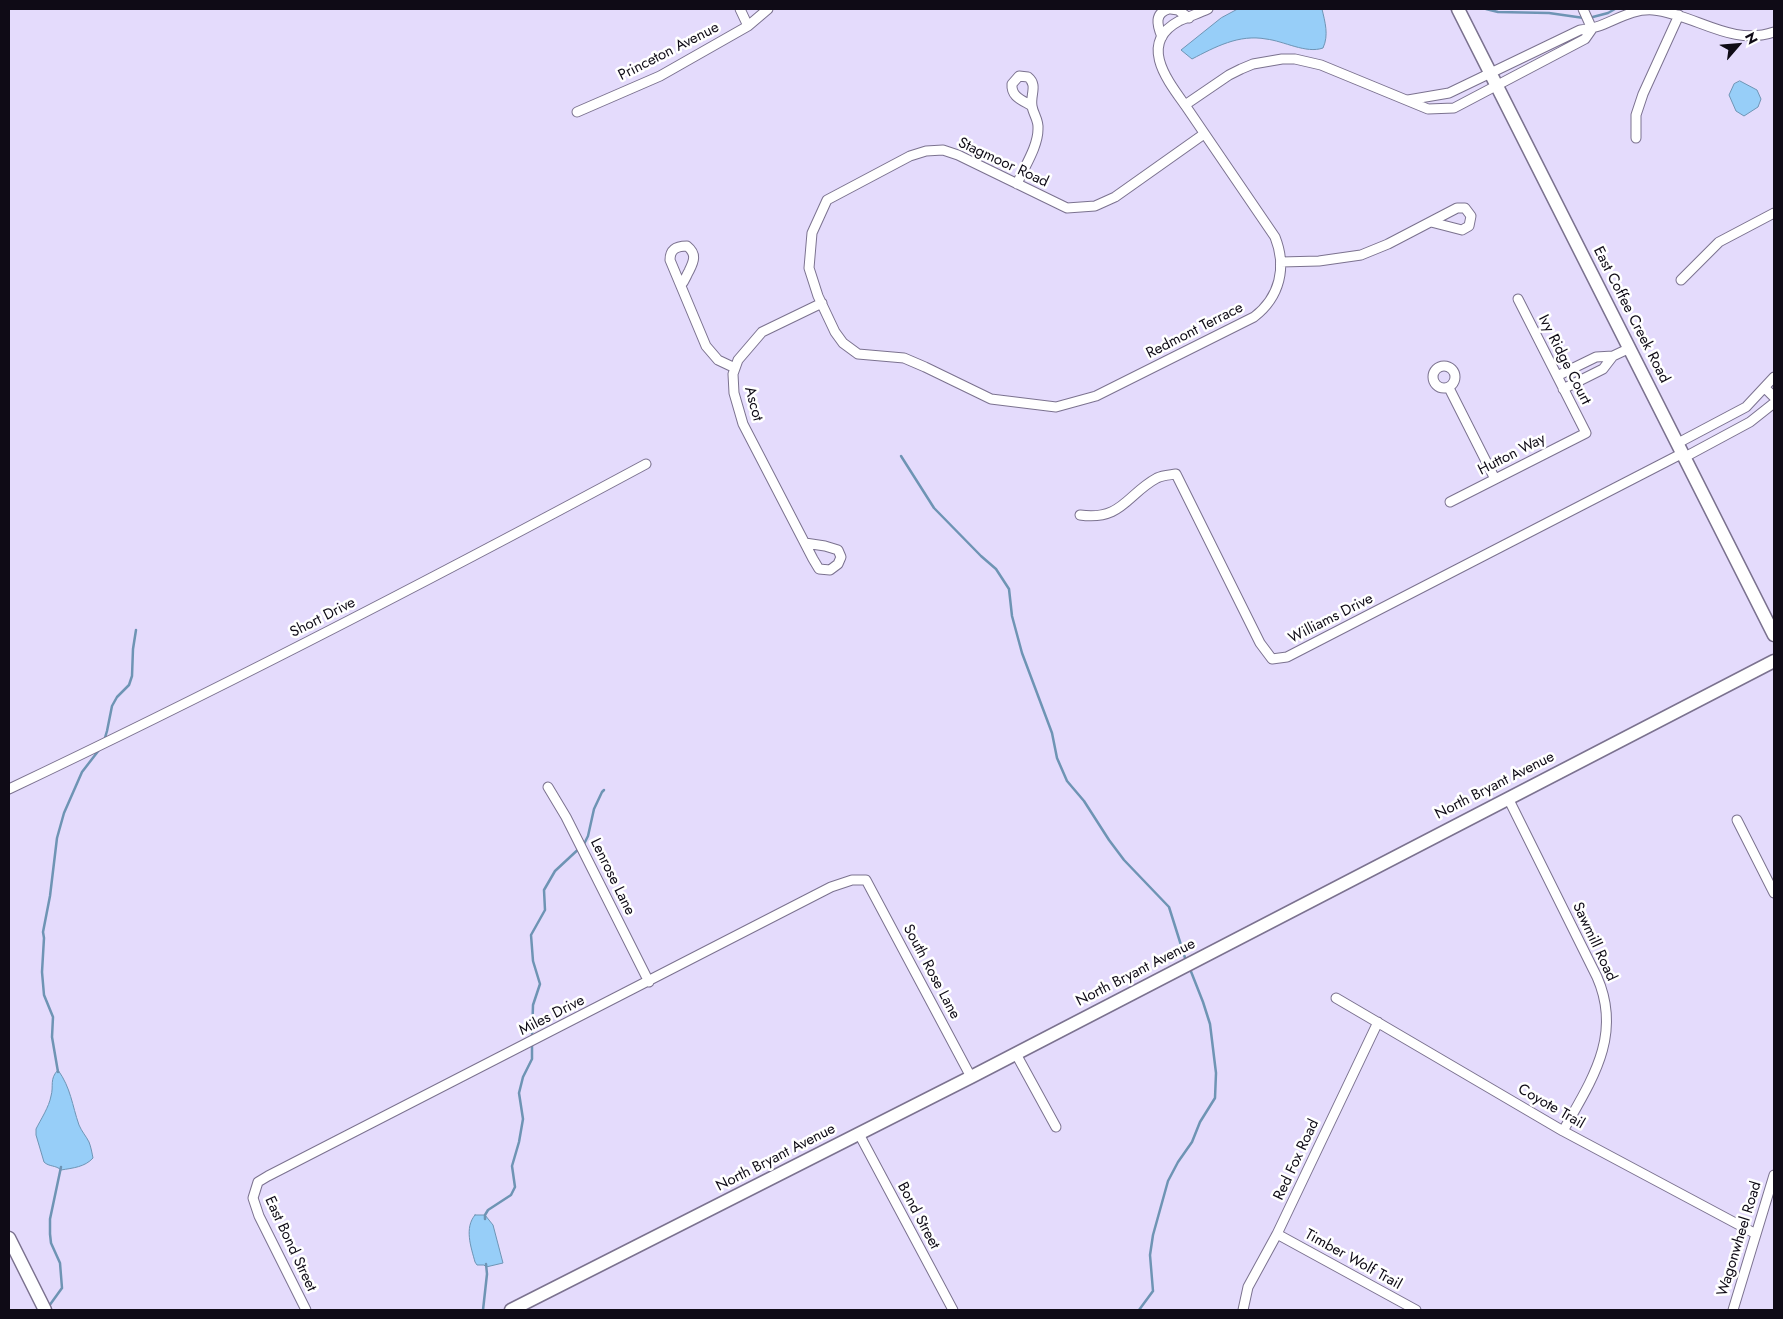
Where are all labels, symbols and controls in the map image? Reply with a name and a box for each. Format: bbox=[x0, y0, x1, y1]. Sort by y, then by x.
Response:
street label: Princeton Avenue bbox=[616, 19, 722, 85]
north arrow bbox=[1713, 20, 1763, 70]
text: N bbox=[1740, 29, 1763, 48]
street label: Stagmoor Road bbox=[955, 134, 1051, 192]
street label: East Coffee Creek Road bbox=[1589, 244, 1673, 386]
street label: Redmont Terrace bbox=[1144, 299, 1246, 363]
street label: Ivy Ridge Court bbox=[1534, 312, 1594, 408]
street label: Ascot bbox=[740, 385, 766, 423]
street label: Hutton Way bbox=[1475, 430, 1549, 480]
street label: Williams Drive bbox=[1286, 590, 1376, 648]
street label: Short Drive bbox=[287, 594, 359, 642]
street label: North Bryant Avenue bbox=[1432, 748, 1558, 824]
street label: Lenrose Lane bbox=[586, 836, 638, 918]
street label: Sawmill Road bbox=[1568, 900, 1620, 984]
street label: South Rose Lane bbox=[898, 922, 964, 1022]
street label: North Bryant Avenue bbox=[1073, 935, 1199, 1011]
street label: Miles Drive bbox=[516, 992, 588, 1040]
street label: Coyote Trail bbox=[1514, 1081, 1588, 1133]
street label: Red Fox Road bbox=[1270, 1117, 1324, 1203]
street label: North Bryant Avenue bbox=[713, 1120, 839, 1196]
street label: Bond Street bbox=[893, 1179, 943, 1253]
street label: Wagonwheel Road bbox=[1714, 1179, 1766, 1299]
street label: East Bond Street bbox=[260, 1194, 320, 1294]
street label: Timber Wolf Trail bbox=[1301, 1226, 1405, 1294]

